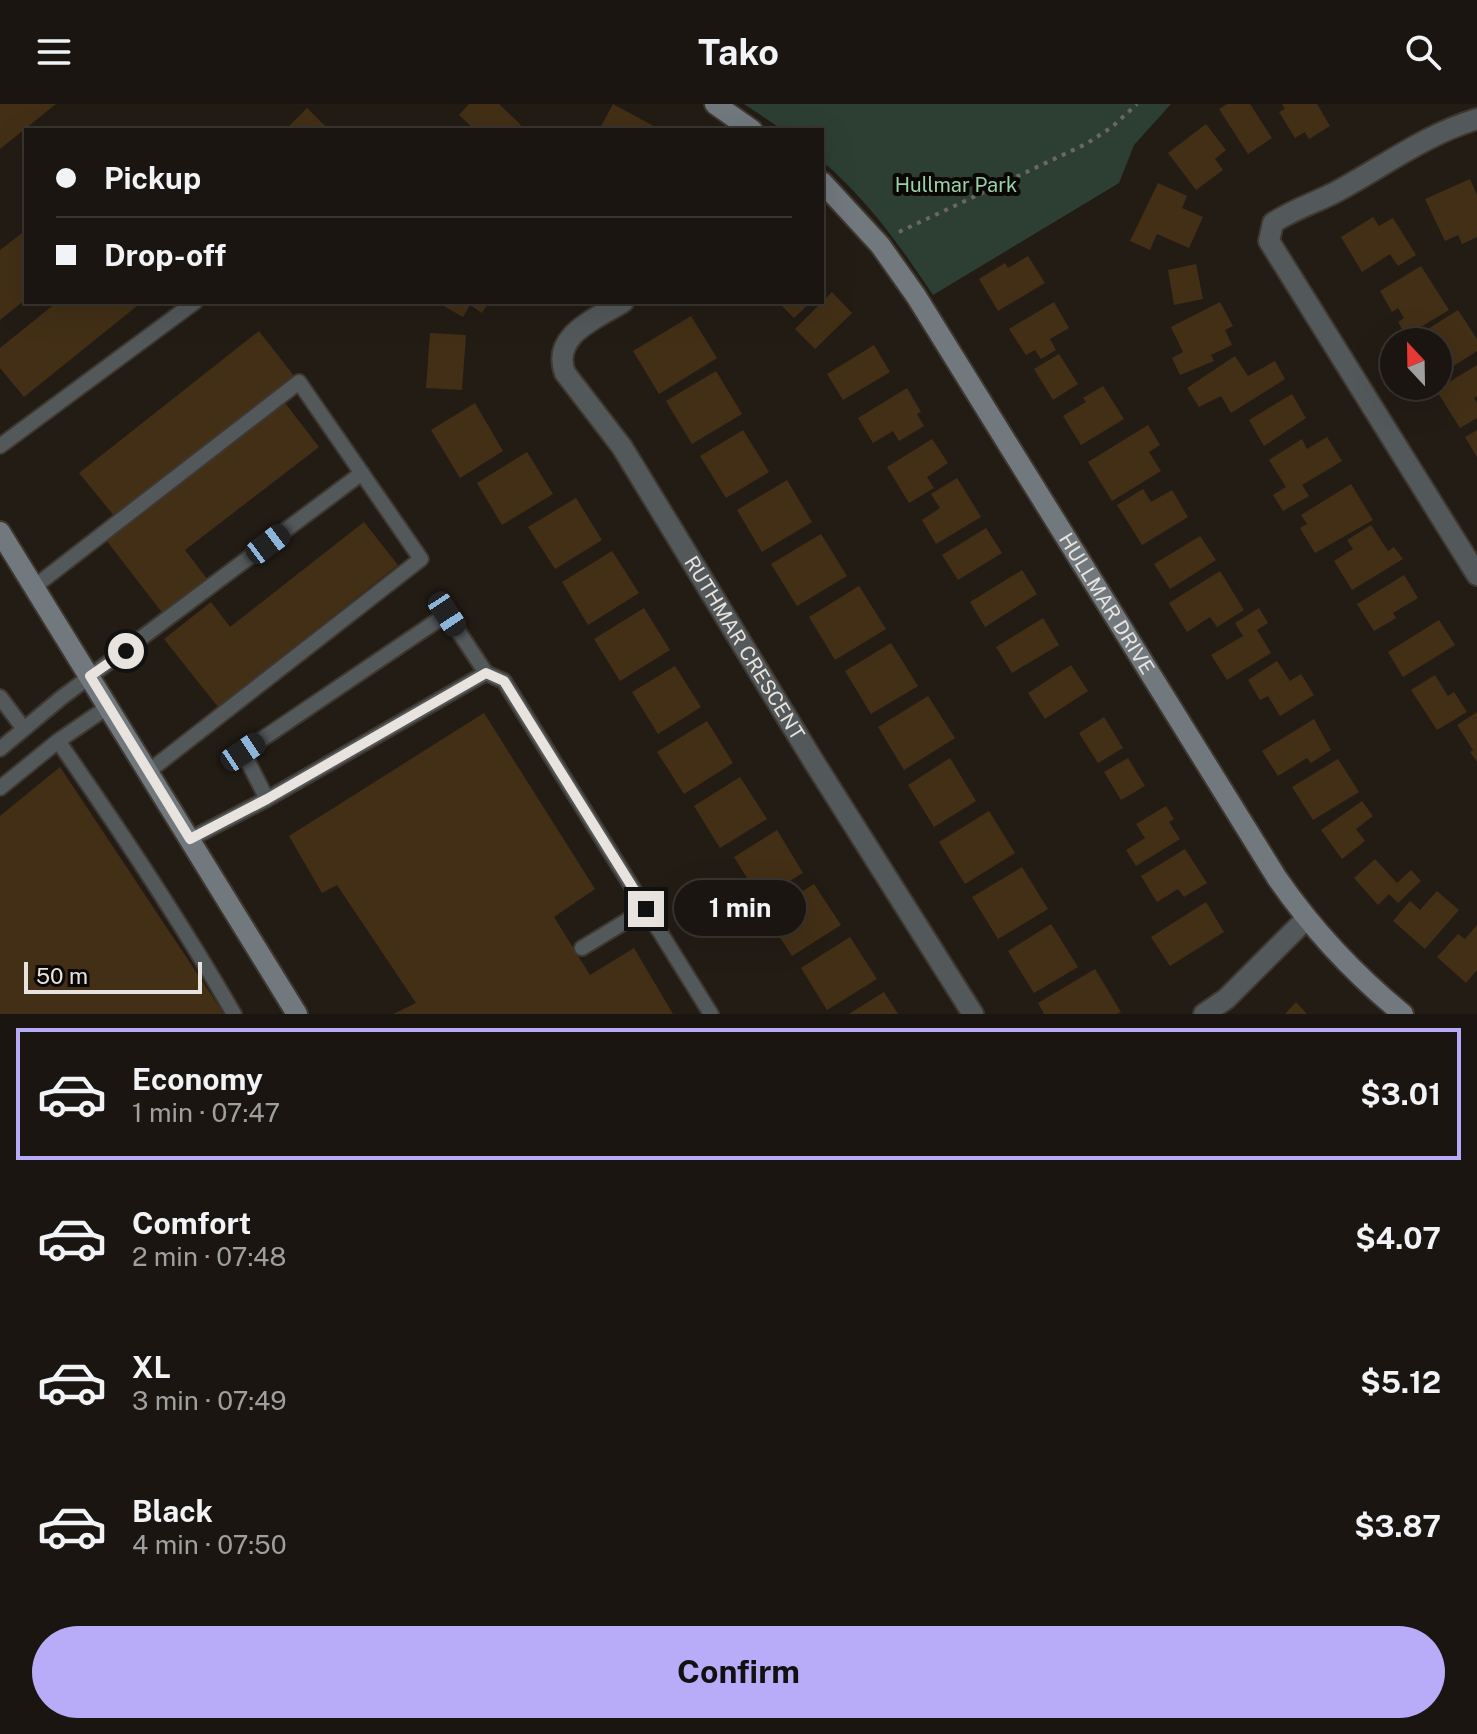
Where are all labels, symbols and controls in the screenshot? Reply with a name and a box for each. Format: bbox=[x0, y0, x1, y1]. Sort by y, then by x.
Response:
icon: menu bbox=[32, 30, 76, 74]
icon: search bbox=[1401, 30, 1445, 74]
text: Tako bbox=[698, 31, 779, 73]
text: Pickup bbox=[104, 160, 201, 196]
park label: Hullmar Park bbox=[895, 173, 1017, 197]
text: Drop-off bbox=[104, 237, 226, 273]
north arrow bbox=[1380, 328, 1452, 400]
map controls bbox=[1380, 328, 1452, 400]
car bbox=[242, 520, 294, 568]
street label: HULLMAR DRIVE bbox=[1054, 529, 1160, 679]
street label: RUTHMAR CRESCENT bbox=[679, 552, 810, 744]
car bbox=[424, 587, 470, 641]
route start bbox=[108, 633, 144, 669]
car bbox=[216, 729, 270, 775]
callout: 1 min bbox=[674, 881, 806, 937]
route end bbox=[628, 891, 664, 927]
text: 1 min bbox=[709, 892, 771, 923]
scale bar bbox=[24, 958, 202, 994]
text: 50 m bbox=[36, 963, 88, 989]
icon: car bbox=[36, 1058, 108, 1130]
text: Economy bbox=[132, 1061, 263, 1097]
text: $3.01 bbox=[1360, 1076, 1441, 1112]
text: 1 min · 07:47 bbox=[132, 1097, 280, 1128]
icon: car bbox=[36, 1202, 108, 1274]
text: Comfort bbox=[132, 1205, 251, 1241]
text: $4.07 bbox=[1355, 1220, 1441, 1256]
text: 2 min · 07:48 bbox=[132, 1241, 286, 1272]
icon: car bbox=[36, 1346, 108, 1418]
text: XL bbox=[132, 1349, 171, 1385]
text: $5.12 bbox=[1360, 1364, 1441, 1400]
text: 3 min · 07:49 bbox=[132, 1385, 287, 1416]
icon: car bbox=[36, 1490, 108, 1562]
text: Black bbox=[132, 1493, 213, 1529]
text: $3.87 bbox=[1354, 1508, 1441, 1544]
text: 4 min · 07:50 bbox=[132, 1529, 287, 1560]
button: Confirm bbox=[32, 1626, 1445, 1718]

